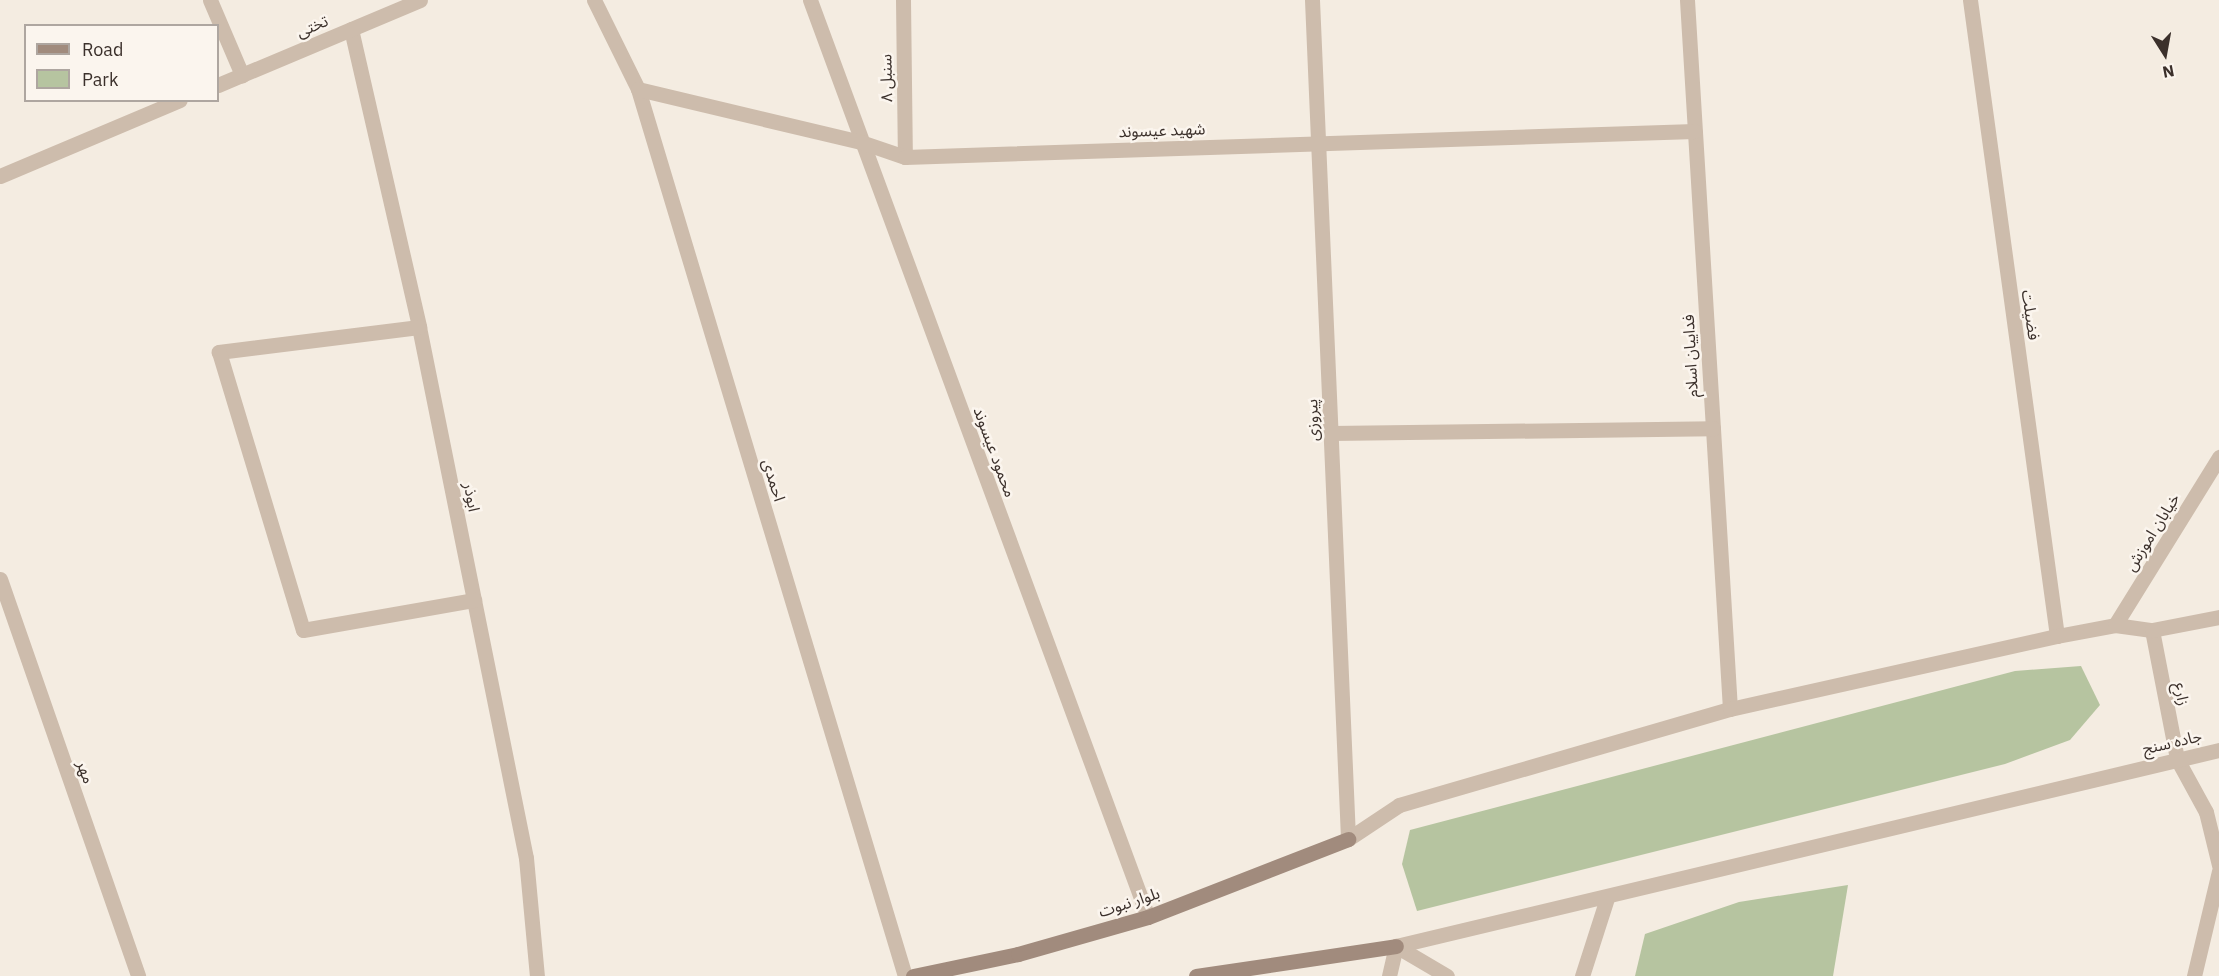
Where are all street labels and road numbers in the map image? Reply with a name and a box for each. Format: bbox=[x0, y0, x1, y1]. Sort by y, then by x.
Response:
street label: تختی bbox=[293, 11, 331, 41]
street label: سنبل ۸ bbox=[876, 54, 896, 102]
street label: شهید عیسوند bbox=[1118, 119, 1206, 141]
street label: فضیلت bbox=[2018, 289, 2044, 341]
street label: فداییان اسلام bbox=[1678, 314, 1702, 398]
street label: پیروزی bbox=[1302, 399, 1322, 441]
street label: محمود عیسوند bbox=[970, 404, 1020, 500]
street label: احمدی bbox=[759, 457, 789, 503]
street label: ابوذر bbox=[460, 481, 484, 513]
street label: خیابان اموزش bbox=[2120, 489, 2184, 575]
street label: زارع bbox=[2170, 681, 2194, 707]
street label: جاده سنج bbox=[2140, 726, 2204, 758]
street label: مهر bbox=[73, 758, 99, 786]
street label: بلوار نبوت bbox=[1096, 883, 1162, 921]

